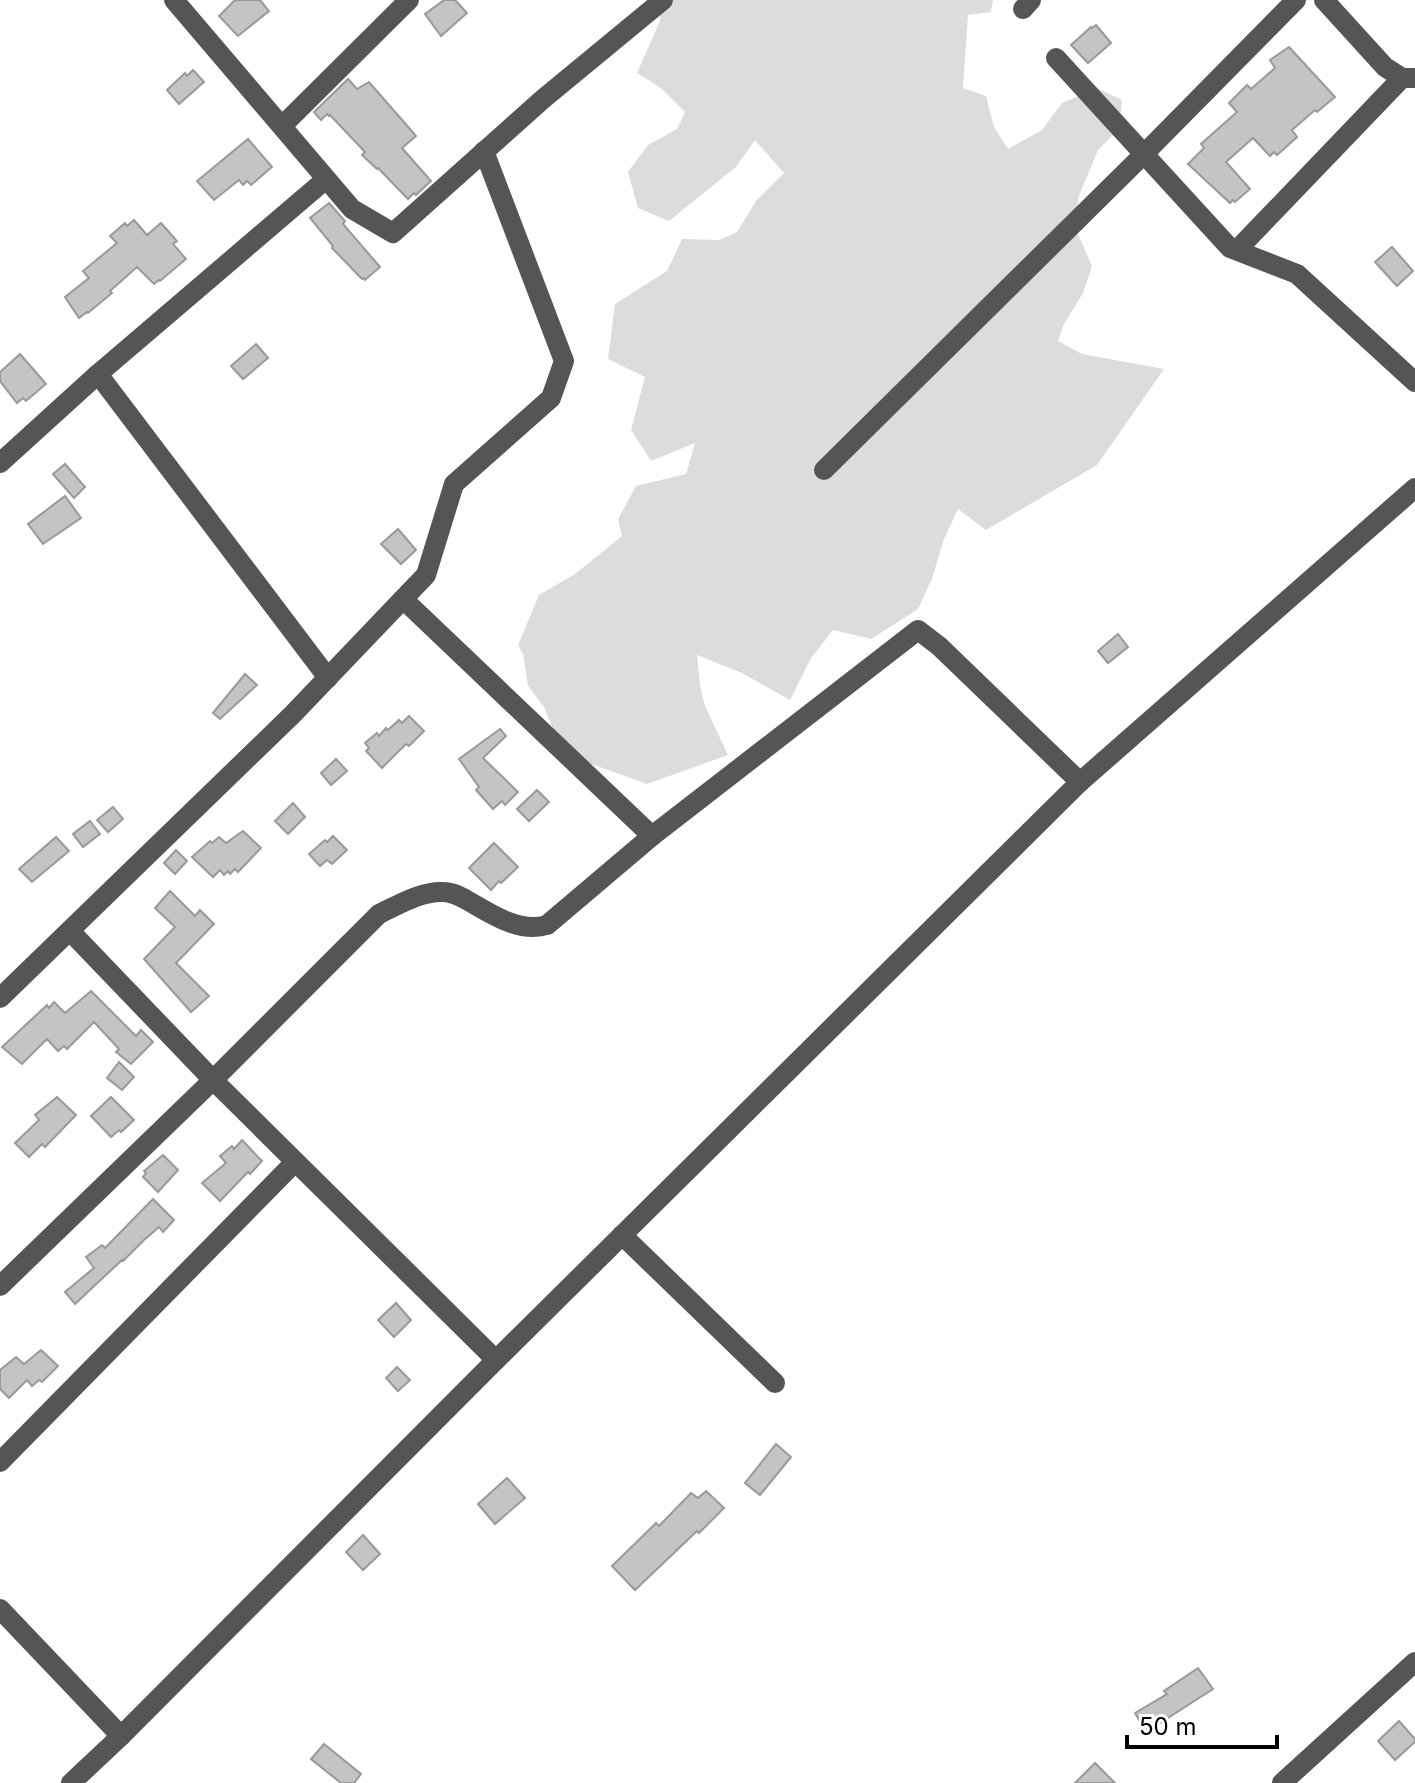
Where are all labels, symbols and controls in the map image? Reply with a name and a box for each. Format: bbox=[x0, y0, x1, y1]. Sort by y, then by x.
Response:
scale bar bbox=[1127, 1699, 1277, 1749]
text: 50 m bbox=[1139, 1712, 1197, 1741]

